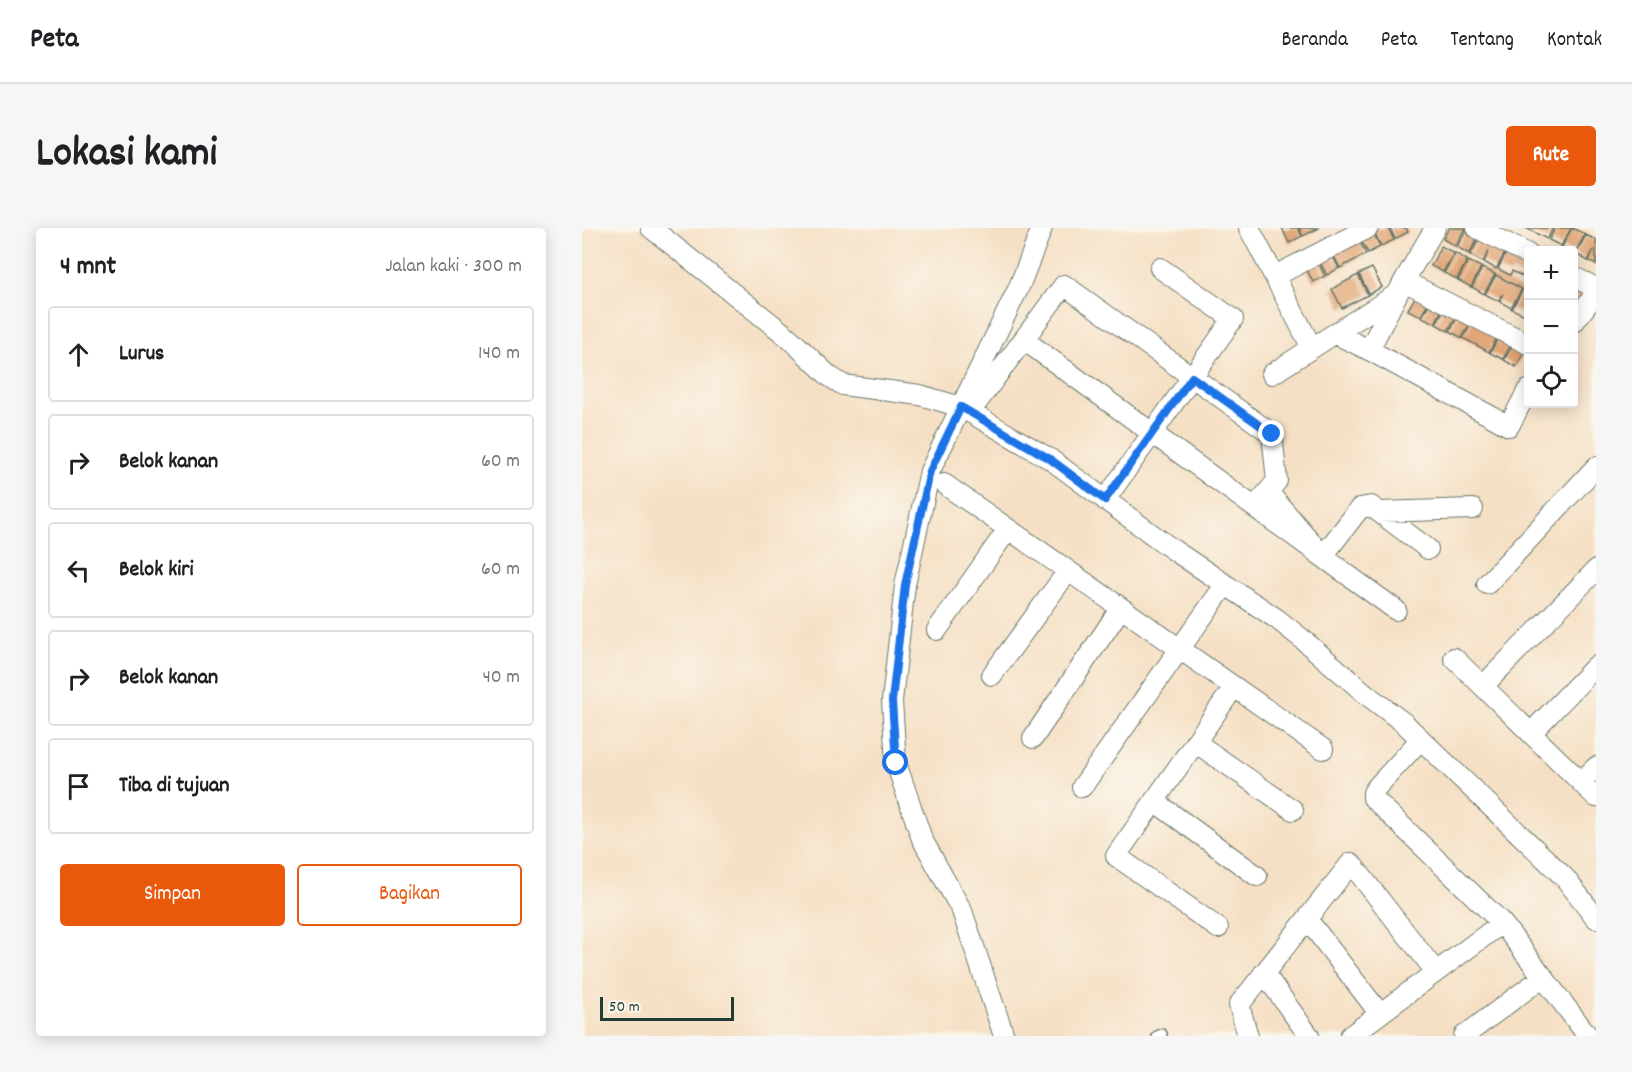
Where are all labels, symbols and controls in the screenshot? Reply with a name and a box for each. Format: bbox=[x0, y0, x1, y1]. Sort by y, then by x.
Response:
text: Peta bbox=[30, 21, 79, 61]
text: Beranda bbox=[1282, 26, 1348, 56]
text: Peta bbox=[1381, 26, 1417, 56]
text: Tentang bbox=[1450, 26, 1514, 56]
text: Kontak bbox=[1547, 26, 1602, 56]
text: Lokasi kami bbox=[36, 126, 217, 186]
button: Rute bbox=[1506, 126, 1596, 186]
map controls bbox=[1524, 246, 1578, 408]
button: + bbox=[1524, 246, 1578, 300]
text: 4 mnt bbox=[60, 249, 116, 286]
text: Jalan kaki · 300 m bbox=[385, 253, 522, 281]
button: − bbox=[1524, 300, 1578, 354]
icon: ahead bbox=[62, 338, 95, 371]
text: Lurus bbox=[119, 339, 164, 370]
text: 140 m bbox=[478, 340, 520, 368]
button: locate bbox=[1524, 354, 1578, 408]
route end bbox=[1258, 420, 1284, 446]
icon: right bbox=[62, 446, 95, 479]
text: Belok kanan bbox=[119, 447, 218, 478]
text: 60 m bbox=[481, 448, 520, 476]
icon: left bbox=[62, 554, 95, 587]
text: Belok kiri bbox=[119, 555, 193, 586]
text: 60 m bbox=[481, 556, 520, 584]
icon: right bbox=[62, 662, 95, 695]
text: Belok kanan bbox=[119, 663, 218, 694]
text: 40 m bbox=[482, 664, 520, 692]
route start bbox=[882, 749, 908, 775]
icon: arrive bbox=[62, 770, 95, 803]
text: Tiba di tujuan bbox=[119, 771, 229, 802]
button: Simpan bbox=[60, 864, 285, 926]
button: Bagikan bbox=[297, 864, 522, 926]
scale bar bbox=[600, 994, 734, 1022]
text: 50 m bbox=[609, 996, 640, 1019]

